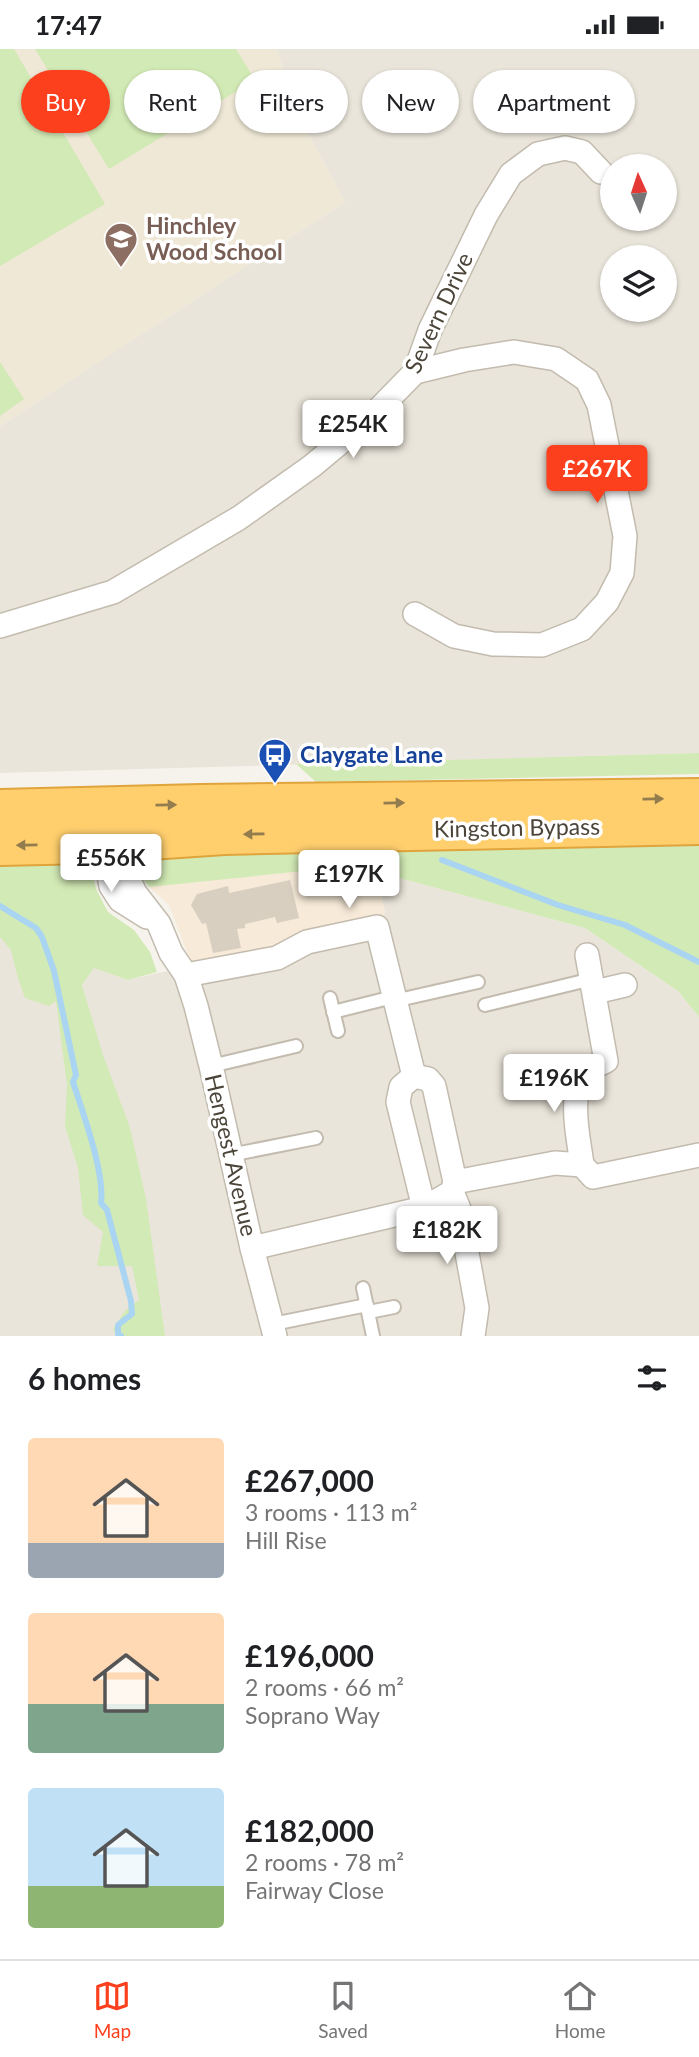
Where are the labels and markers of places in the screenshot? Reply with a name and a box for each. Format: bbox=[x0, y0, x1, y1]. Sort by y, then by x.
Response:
place label: Hinchley Wood School bbox=[146, 211, 283, 265]
school or university icon: Hinchley Wood School bbox=[102, 220, 140, 269]
pin: £254K bbox=[304, 401, 402, 460]
pin: £267K bbox=[548, 445, 646, 505]
bus stop icon: Claygate Lane bbox=[256, 736, 294, 785]
place label: Claygate Lane bbox=[300, 740, 443, 768]
pin: £556K bbox=[62, 835, 160, 894]
pin: £197K bbox=[300, 851, 398, 910]
pin: £196K bbox=[505, 1055, 603, 1114]
pin: £182K bbox=[398, 1207, 496, 1266]

